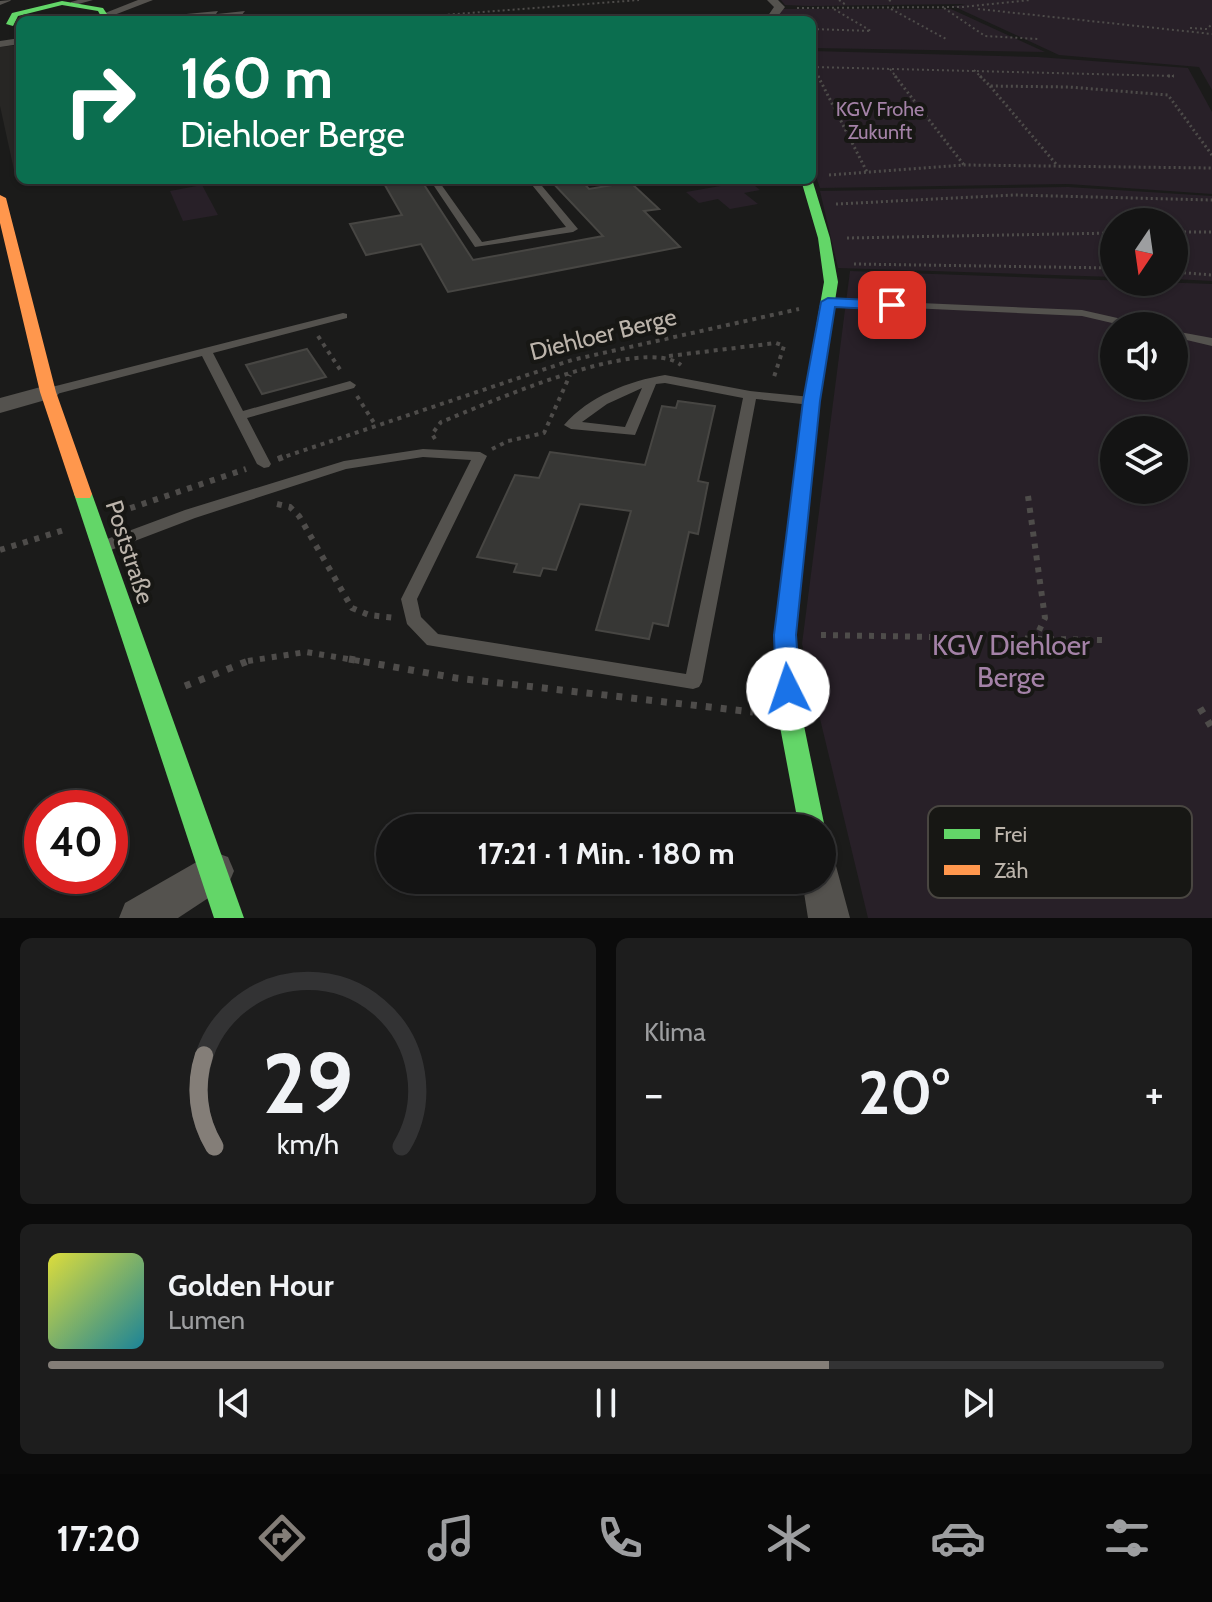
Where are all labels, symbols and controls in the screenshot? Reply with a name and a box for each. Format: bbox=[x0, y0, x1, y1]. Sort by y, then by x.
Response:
text: 160 m bbox=[180, 44, 333, 112]
icon: right bbox=[48, 48, 152, 152]
park label: KGV Frohe Zukunft bbox=[836, 97, 924, 144]
text: Diehloer Berge bbox=[180, 112, 405, 156]
north arrow bbox=[1100, 208, 1188, 296]
map controls bbox=[1100, 208, 1188, 504]
pin bbox=[858, 271, 926, 339]
icon: arrive bbox=[870, 283, 914, 327]
street label: Diehloer Berge bbox=[527, 302, 679, 366]
button: sound bbox=[1100, 312, 1188, 400]
button: layers bbox=[1100, 416, 1188, 504]
street label: Poststraße bbox=[100, 496, 160, 608]
park label: KGV Diehloer Berge bbox=[932, 628, 1090, 694]
position arrow bbox=[746, 647, 830, 731]
speed limit sign: 40 bbox=[24, 790, 128, 894]
legend bbox=[928, 806, 1192, 898]
text: Frei bbox=[994, 821, 1027, 848]
text: 17:21 · 1 Min. · 180 m bbox=[477, 835, 735, 872]
text: Zäh bbox=[994, 857, 1028, 884]
text: Klima bbox=[644, 1016, 706, 1048]
text: 29 bbox=[263, 1033, 353, 1134]
text: 20° bbox=[858, 1056, 950, 1129]
text: − bbox=[644, 1067, 663, 1120]
text: + bbox=[1145, 1067, 1164, 1120]
text: km/h bbox=[277, 1126, 339, 1161]
text: Golden Hour bbox=[168, 1267, 334, 1304]
text: Lumen bbox=[168, 1304, 245, 1336]
icon: previous bbox=[212, 1381, 256, 1425]
icon: pause bbox=[584, 1381, 628, 1425]
icon: next bbox=[956, 1381, 1000, 1425]
icon: directions bbox=[254, 1510, 310, 1566]
icon: music bbox=[423, 1510, 479, 1566]
icon: phone bbox=[592, 1510, 648, 1566]
icon: climate bbox=[761, 1510, 817, 1566]
icon: car bbox=[930, 1510, 986, 1566]
icon: filters bbox=[1099, 1510, 1155, 1566]
text: 17:20 bbox=[57, 1516, 141, 1560]

